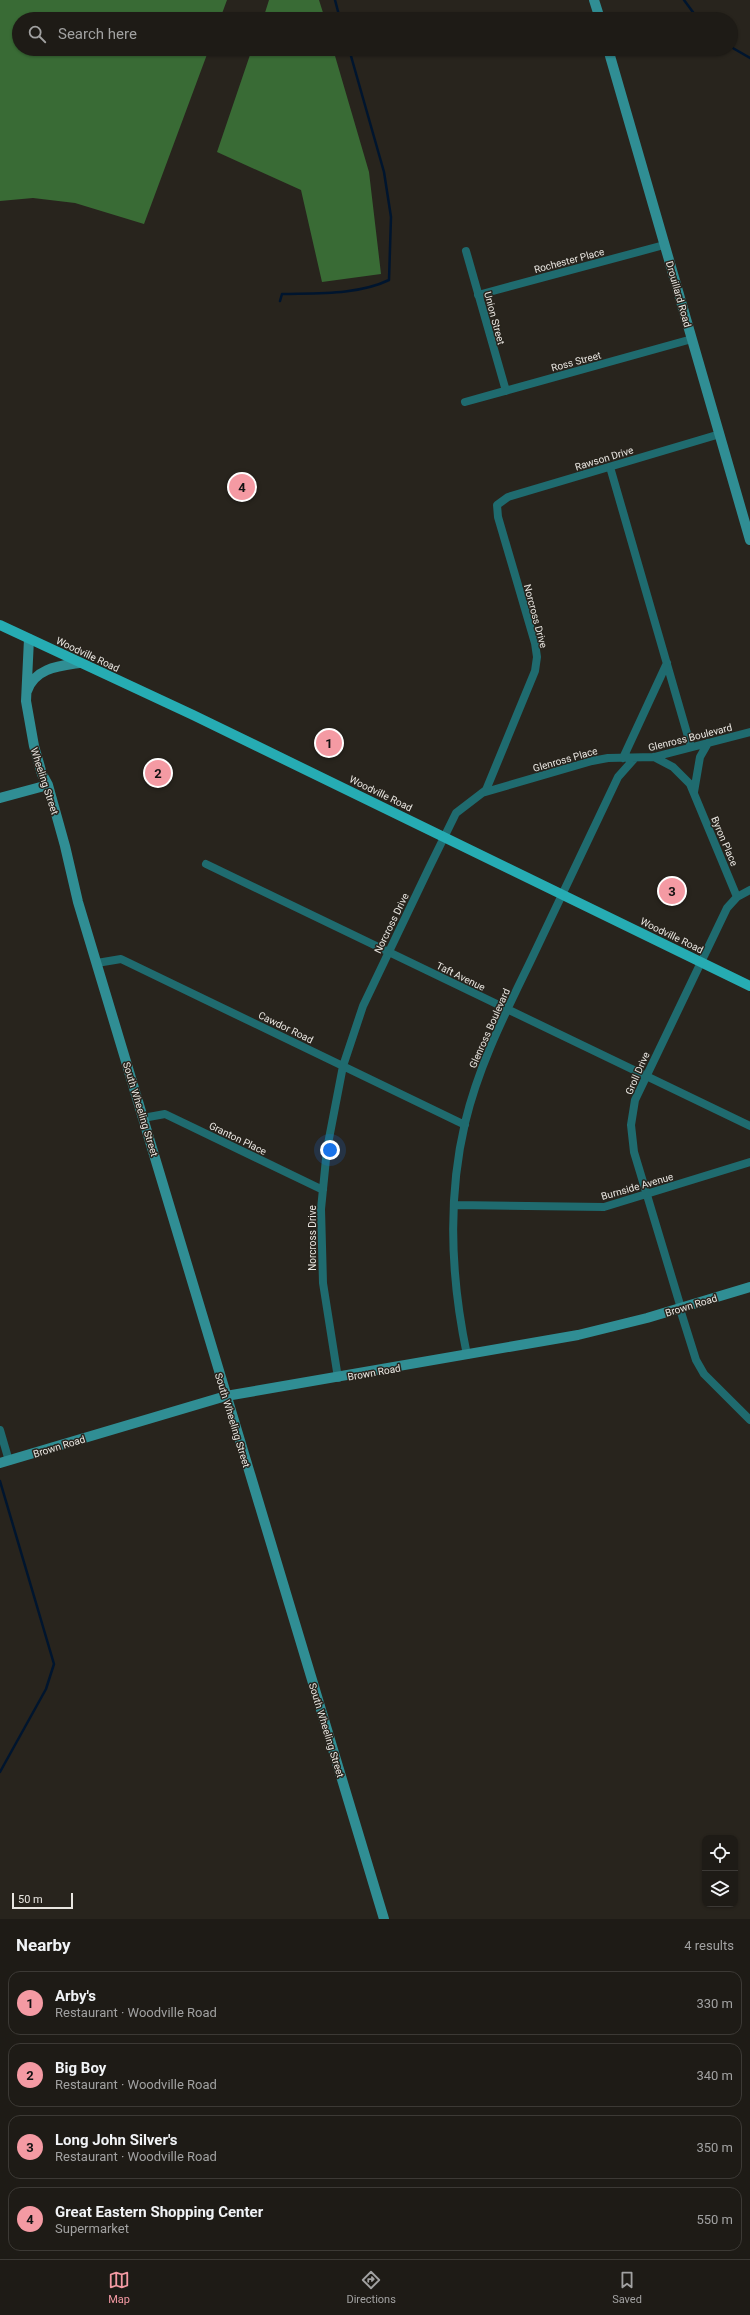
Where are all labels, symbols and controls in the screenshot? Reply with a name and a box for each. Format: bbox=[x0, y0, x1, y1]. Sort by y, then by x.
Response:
search box bbox=[12, 12, 738, 56]
icon: search bbox=[26, 23, 48, 45]
text: Search here bbox=[58, 25, 137, 43]
street label: Rochester Place bbox=[533, 246, 605, 275]
street label: Drouillard Road bbox=[664, 260, 693, 328]
street label: Union Street bbox=[482, 290, 507, 346]
street label: Ross Street bbox=[550, 350, 602, 373]
street label: Rawson Drive bbox=[574, 444, 635, 473]
pin: 4 bbox=[229, 472, 255, 502]
street label: Norcross Drive bbox=[522, 583, 549, 649]
street label: Woodville Road bbox=[54, 635, 121, 674]
street label: Glenross Boulevard bbox=[647, 722, 733, 753]
pin: 1 bbox=[316, 728, 342, 758]
street label: Glenross Place bbox=[532, 745, 599, 774]
street label: Wheeling Street bbox=[28, 746, 61, 816]
pin: 2 bbox=[145, 758, 171, 788]
street label: Woodville Road bbox=[348, 773, 414, 813]
street label: Byron Place bbox=[709, 815, 740, 868]
pin: 3 bbox=[659, 876, 685, 906]
street label: Norcross Drive bbox=[372, 891, 411, 955]
street label: Woodville Road bbox=[639, 915, 705, 955]
street label: Taft Avenue bbox=[435, 960, 487, 993]
street label: Glenross Boulevard bbox=[467, 987, 512, 1070]
street label: Cawdor Road bbox=[257, 1009, 315, 1045]
street label: Groll Drive bbox=[623, 1050, 652, 1096]
street label: South Wheeling Street bbox=[121, 1061, 160, 1158]
street label: Granton Place bbox=[207, 1120, 268, 1157]
your location bbox=[320, 1140, 340, 1160]
street label: Burnside Avenue bbox=[600, 1171, 674, 1202]
street label: Norcross Drive bbox=[307, 1205, 318, 1271]
street label: Brown Road bbox=[664, 1292, 718, 1319]
street label: Brown Road bbox=[347, 1362, 401, 1383]
street label: South Wheeling Street bbox=[213, 1372, 252, 1469]
street label: Brown Road bbox=[32, 1433, 86, 1460]
street label: South Wheeling Street bbox=[307, 1682, 346, 1779]
map controls bbox=[702, 1835, 738, 1907]
button: locate bbox=[702, 1835, 738, 1871]
button: layers bbox=[702, 1871, 738, 1907]
scale bar bbox=[12, 1891, 73, 1910]
text: 50 m bbox=[18, 1893, 43, 1906]
text: Nearby bbox=[16, 1935, 71, 1955]
text: 4 results bbox=[684, 1938, 734, 1953]
text: Arby's bbox=[55, 1987, 96, 2005]
text: 1 bbox=[26, 1996, 34, 2011]
text: 330 m bbox=[696, 1996, 733, 2011]
text: Restaurant · Woodville Road bbox=[55, 2005, 217, 2020]
text: Big Boy bbox=[55, 2059, 106, 2077]
text: 2 bbox=[26, 2068, 34, 2083]
text: 340 m bbox=[696, 2068, 733, 2083]
text: Restaurant · Woodville Road bbox=[55, 2077, 217, 2092]
text: Long John Silver's bbox=[55, 2131, 178, 2149]
text: 3 bbox=[26, 2140, 34, 2155]
text: 350 m bbox=[696, 2140, 733, 2155]
text: Restaurant · Woodville Road bbox=[55, 2149, 217, 2164]
text: Great Eastern Shopping Center bbox=[55, 2203, 263, 2221]
text: 4 bbox=[26, 2212, 34, 2227]
text: 550 m bbox=[696, 2212, 733, 2227]
text: Supermarket bbox=[55, 2221, 129, 2236]
tab: Map bbox=[108, 2269, 130, 2306]
tab: Directions bbox=[346, 2269, 396, 2306]
tab: Saved bbox=[612, 2269, 642, 2306]

